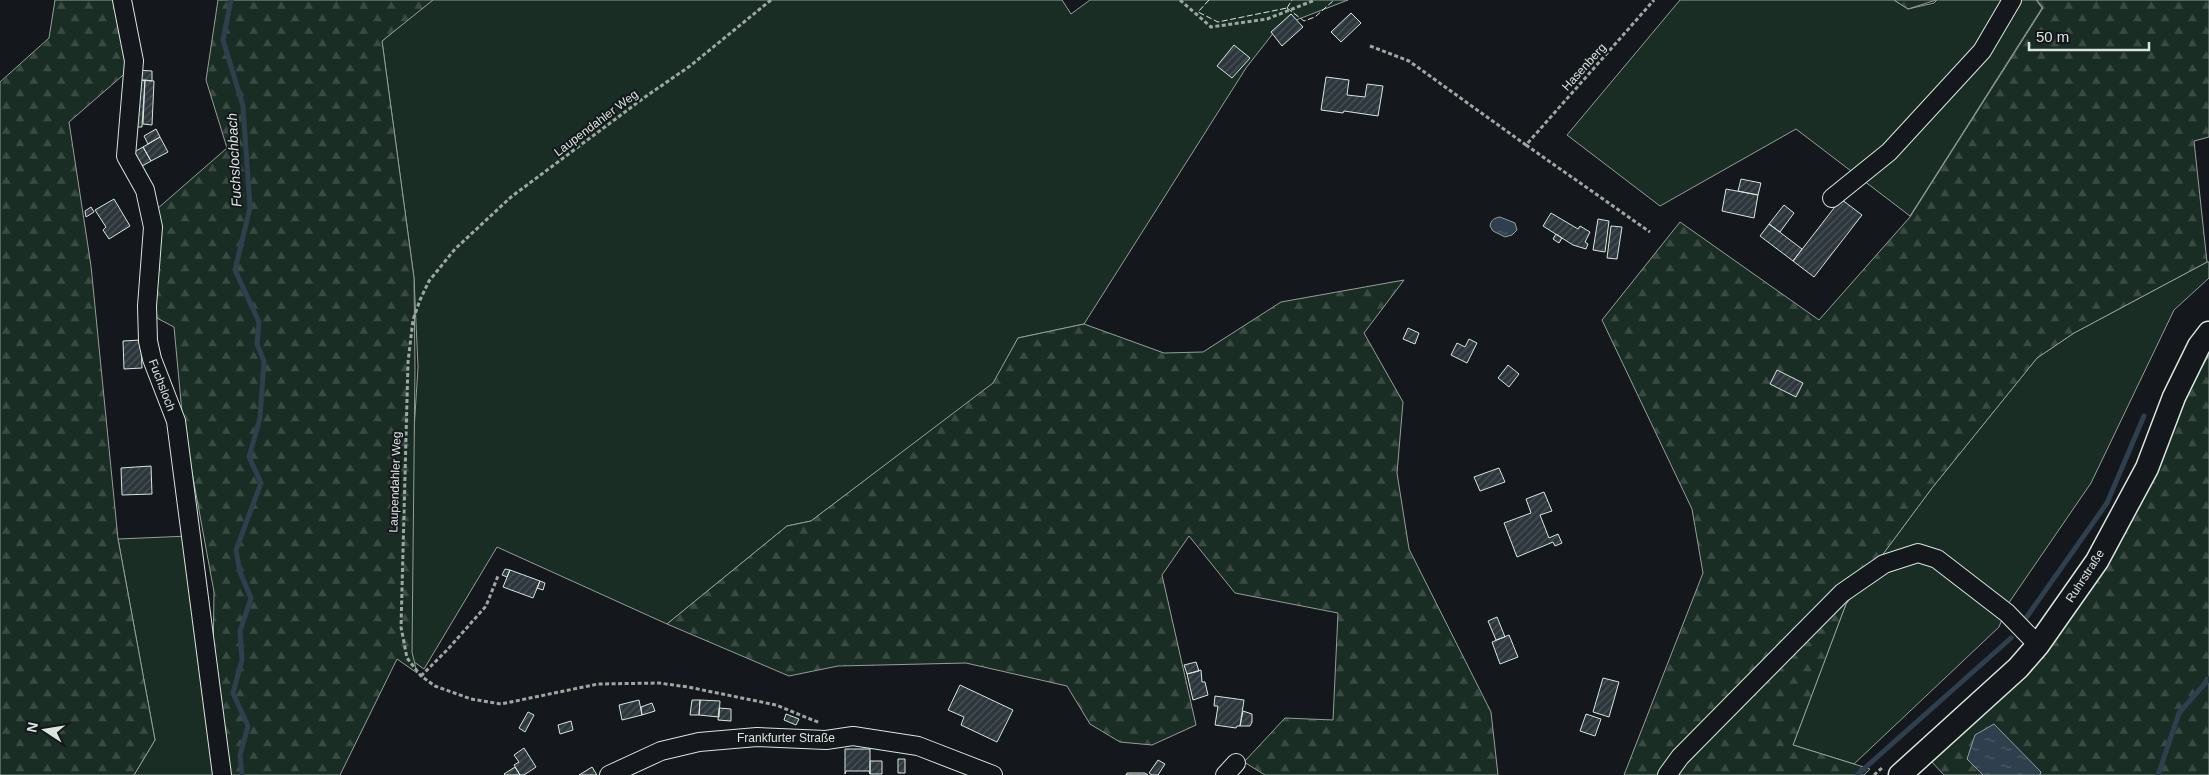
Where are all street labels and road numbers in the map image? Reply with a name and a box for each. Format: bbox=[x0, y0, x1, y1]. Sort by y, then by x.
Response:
street label: Hasenberg bbox=[1559, 40, 1609, 94]
street label: Laupendahler Weg bbox=[551, 87, 641, 159]
street label: Fuchsloch bbox=[146, 357, 178, 413]
street label: Laupendahler Weg bbox=[386, 431, 404, 533]
street label: Ruhrstraße bbox=[2063, 547, 2107, 605]
street label: Frankfurter Straße bbox=[737, 731, 835, 745]

